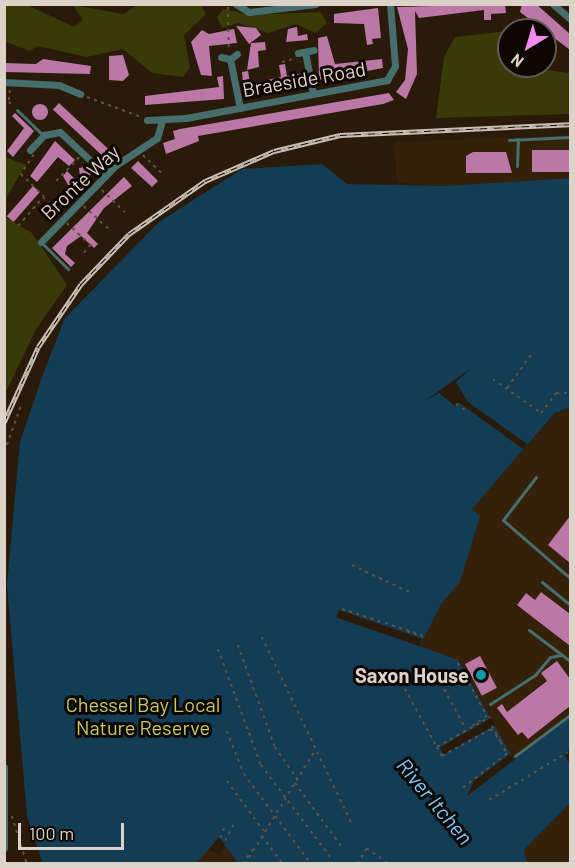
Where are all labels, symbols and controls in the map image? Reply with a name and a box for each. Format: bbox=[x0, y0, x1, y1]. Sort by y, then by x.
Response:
north arrow bbox=[497, 18, 557, 78]
text: N bbox=[507, 50, 527, 72]
street label: Braeside Road bbox=[240, 56, 368, 102]
street label: Bronte Way bbox=[36, 139, 124, 225]
place label: Saxon House bbox=[355, 663, 469, 687]
marker: Saxon House bbox=[474, 668, 488, 682]
park label: Chessel Bay Local Nature Reserve bbox=[66, 692, 220, 739]
water label: River Itchen bbox=[392, 753, 478, 849]
scale bar bbox=[21, 811, 128, 849]
text: 100 m bbox=[29, 822, 74, 844]

